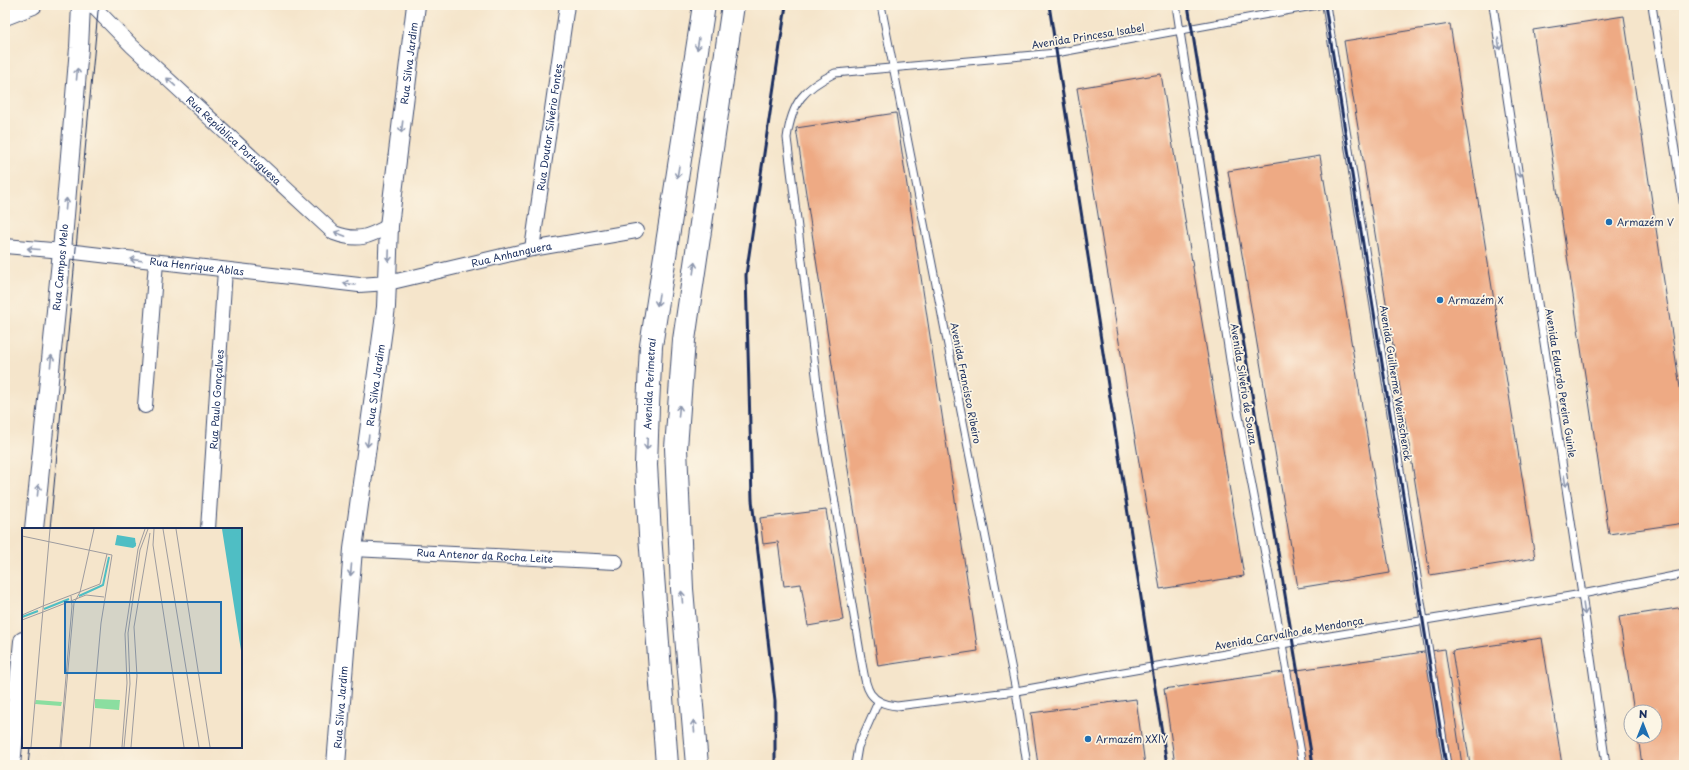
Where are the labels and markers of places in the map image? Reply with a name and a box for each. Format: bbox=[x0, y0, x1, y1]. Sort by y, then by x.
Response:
place label: Armazém V bbox=[1617, 214, 1674, 229]
marker: Armazém V bbox=[1604, 217, 1614, 227]
place label: Armazém X bbox=[1448, 292, 1504, 307]
marker: Armazém X bbox=[1435, 295, 1445, 305]
place label: Armazém XXIV bbox=[1096, 731, 1168, 746]
marker: Armazém XXIV bbox=[1083, 734, 1093, 744]

